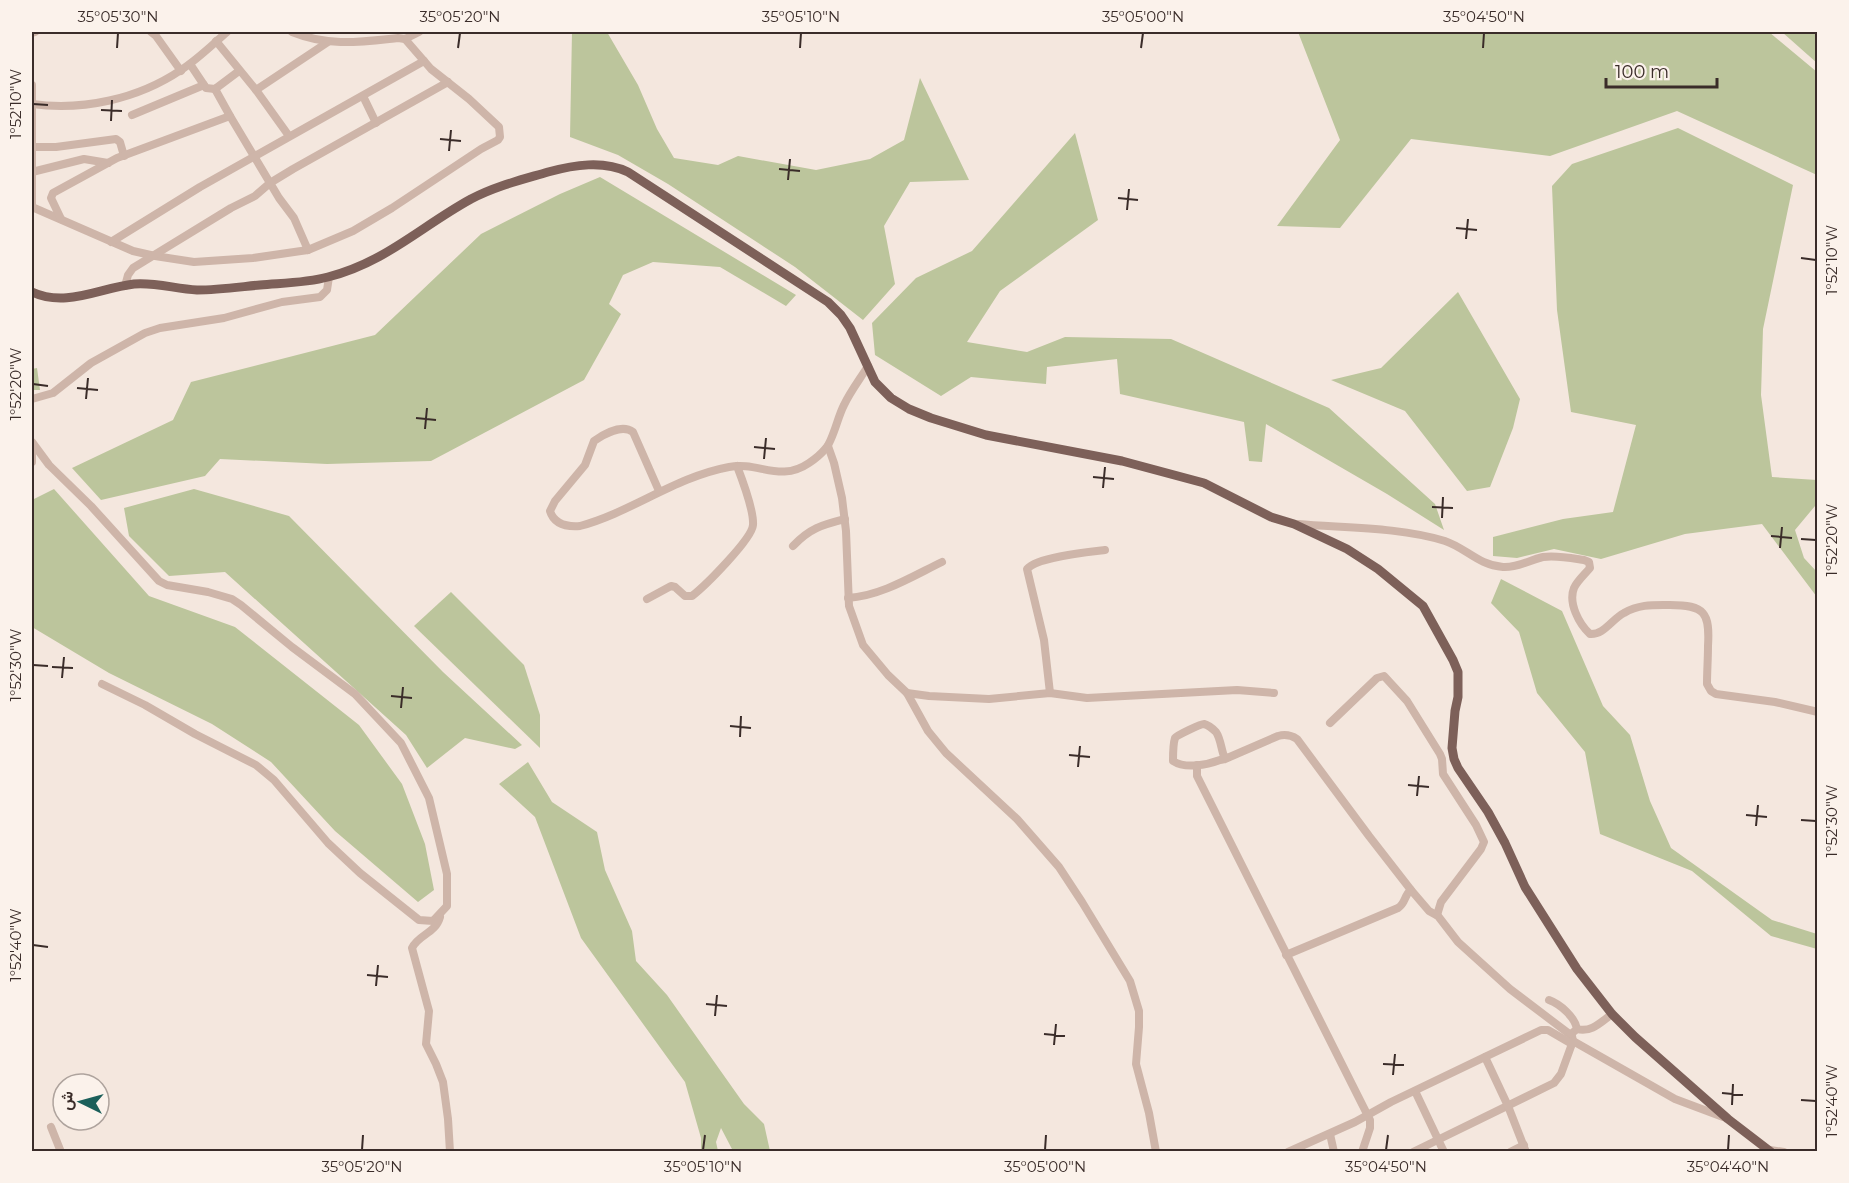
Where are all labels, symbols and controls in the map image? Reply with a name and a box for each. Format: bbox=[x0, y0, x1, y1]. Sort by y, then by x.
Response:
text: 35°05'30"N bbox=[78, 7, 158, 26]
text: 35°05'20"N bbox=[419, 7, 501, 26]
text: 35°05'10"N bbox=[762, 7, 840, 26]
text: 35°05'00"N bbox=[1102, 7, 1184, 26]
text: 35°04'50"N bbox=[1443, 7, 1525, 26]
scale bar bbox=[1606, 51, 1717, 89]
text: 100 m bbox=[1615, 61, 1669, 83]
text: 1°52'10"W bbox=[6, 69, 25, 139]
text: 1°52'10"W bbox=[1822, 225, 1841, 295]
text: 1°52'20"W bbox=[6, 347, 25, 420]
text: 1°52'20"W bbox=[1822, 503, 1841, 576]
text: 1°52'30"W bbox=[6, 628, 25, 701]
text: 1°52'30"W bbox=[1822, 784, 1841, 857]
text: 1°52'40"W bbox=[6, 908, 25, 982]
text: 1°52'40"W bbox=[1822, 1064, 1841, 1138]
north arrow bbox=[51, 1072, 111, 1132]
text: ش bbox=[56, 1090, 77, 1111]
text: 35°05'20"N bbox=[321, 1157, 403, 1176]
text: 35°05'10"N bbox=[664, 1157, 742, 1176]
text: 35°05'00"N bbox=[1004, 1157, 1086, 1176]
text: 35°04'50"N bbox=[1345, 1157, 1427, 1176]
text: 35°04'40"N bbox=[1687, 1157, 1769, 1176]

